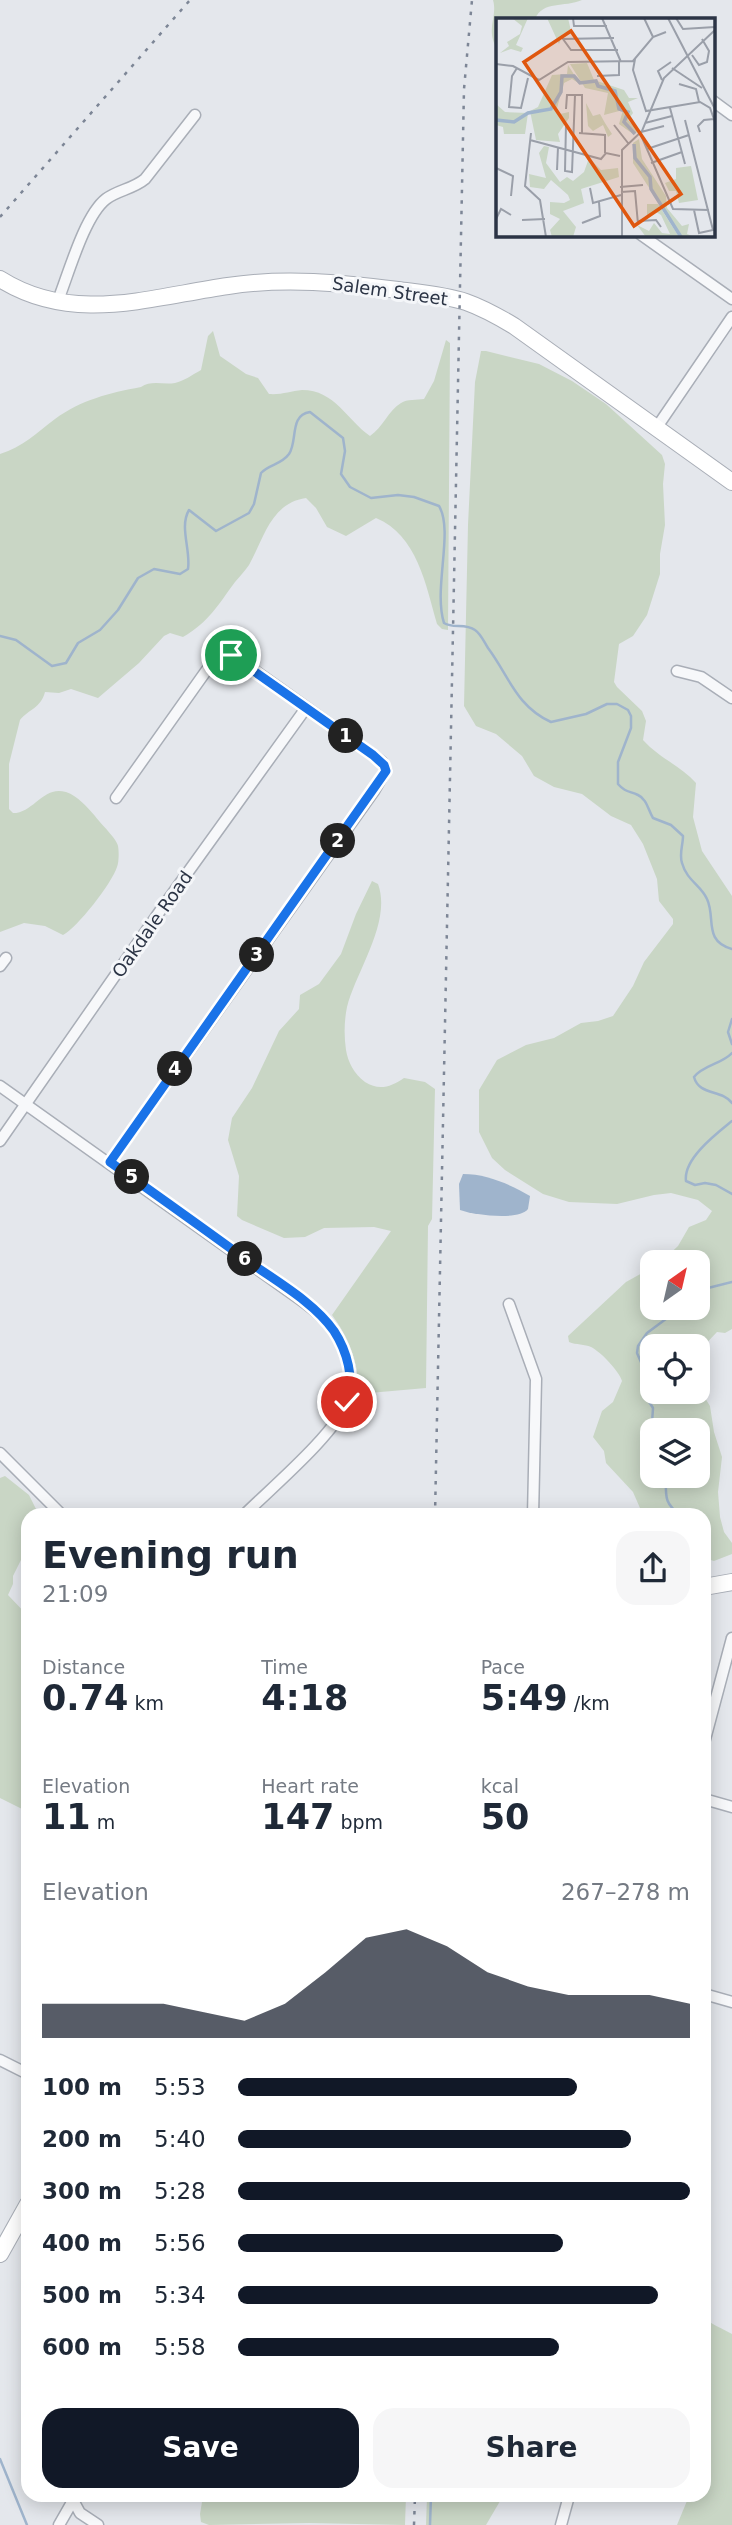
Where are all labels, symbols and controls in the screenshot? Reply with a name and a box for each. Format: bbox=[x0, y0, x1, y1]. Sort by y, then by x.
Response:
inset map bbox=[496, 18, 714, 236]
street label: Salem Street bbox=[331, 272, 449, 310]
pin bbox=[201, 625, 261, 685]
icon: arrive bbox=[212, 636, 250, 674]
pin: 1 bbox=[328, 718, 364, 754]
text: 1 bbox=[339, 724, 352, 746]
pin: 2 bbox=[320, 824, 356, 858]
text: 2 bbox=[331, 829, 344, 851]
street label: Oakdale Road bbox=[108, 867, 196, 981]
pin: 3 bbox=[240, 937, 274, 972]
text: 3 bbox=[250, 943, 263, 965]
pin: 4 bbox=[158, 1052, 192, 1086]
text: 4 bbox=[168, 1057, 181, 1079]
pin: 5 bbox=[114, 1160, 150, 1194]
text: 5 bbox=[125, 1165, 138, 1187]
pin: 6 bbox=[228, 1242, 262, 1276]
text: 6 bbox=[238, 1247, 251, 1269]
north arrow bbox=[640, 1250, 710, 1320]
map controls bbox=[640, 1250, 710, 1488]
button: locate bbox=[640, 1334, 710, 1404]
pin bbox=[317, 1372, 377, 1432]
icon: check bbox=[328, 1383, 366, 1421]
button: layers bbox=[640, 1418, 710, 1488]
button: share bbox=[616, 1531, 690, 1605]
text: Evening run bbox=[42, 1533, 299, 1577]
text: 21:09 bbox=[42, 1581, 108, 1607]
text: Distance bbox=[42, 1656, 125, 1678]
text: Time bbox=[261, 1656, 308, 1678]
text: Pace bbox=[481, 1656, 525, 1678]
text: 0.74 bbox=[42, 1678, 128, 1718]
text: 4:18 bbox=[261, 1678, 348, 1718]
text: 5:49 bbox=[481, 1678, 568, 1718]
text: km bbox=[128, 1692, 164, 1714]
text: /km bbox=[568, 1692, 610, 1714]
text: Elevation bbox=[42, 1775, 130, 1797]
text: Heart rate bbox=[261, 1775, 359, 1797]
text: kcal bbox=[481, 1775, 519, 1797]
text: 11 bbox=[42, 1797, 91, 1837]
text: 147 bbox=[261, 1797, 334, 1837]
text: 50 bbox=[481, 1797, 529, 1837]
text: m bbox=[91, 1811, 115, 1833]
text: bpm bbox=[334, 1811, 383, 1833]
text: Elevation bbox=[42, 1879, 149, 1905]
text: 267–278 m bbox=[561, 1879, 690, 1905]
text: 100 m bbox=[42, 2074, 122, 2100]
text: 5:53 bbox=[154, 2074, 206, 2100]
text: 200 m bbox=[42, 2126, 122, 2152]
text: 5:40 bbox=[154, 2126, 206, 2152]
text: 300 m bbox=[42, 2178, 122, 2204]
text: 5:28 bbox=[154, 2178, 206, 2204]
text: 400 m bbox=[42, 2230, 122, 2256]
text: 5:56 bbox=[154, 2230, 206, 2256]
text: 500 m bbox=[42, 2282, 122, 2308]
text: 5:34 bbox=[154, 2282, 206, 2308]
text: 600 m bbox=[42, 2334, 122, 2360]
text: 5:58 bbox=[154, 2334, 206, 2360]
button: Save bbox=[42, 2408, 359, 2488]
button: Share bbox=[373, 2408, 690, 2488]

